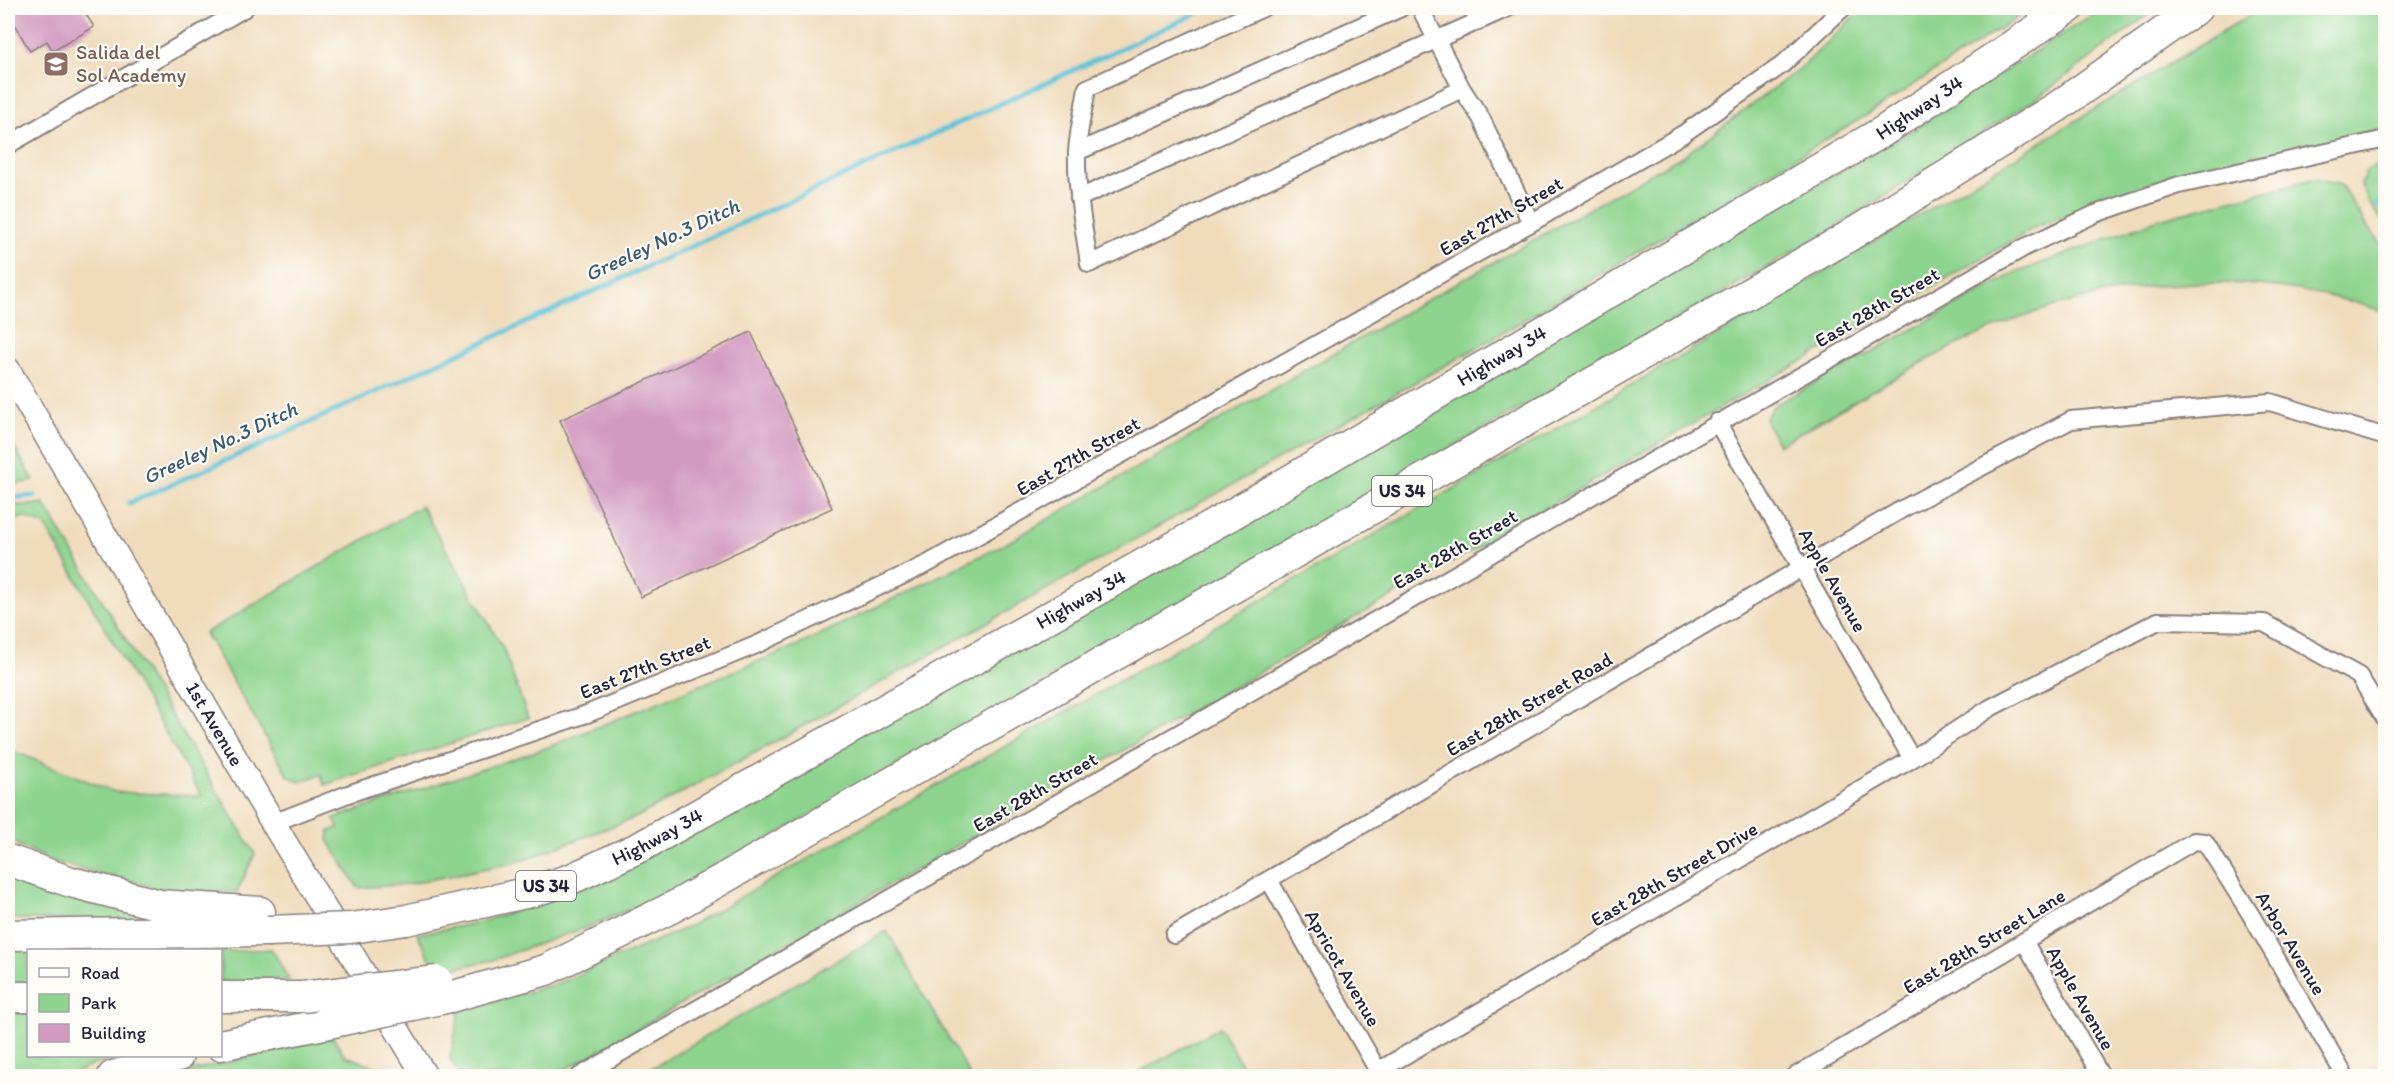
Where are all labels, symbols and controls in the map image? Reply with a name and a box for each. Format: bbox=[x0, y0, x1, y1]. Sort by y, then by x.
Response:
place label: Salida del Sol Academy bbox=[76, 40, 187, 87]
school or university icon: Salida del Sol Academy bbox=[41, 49, 71, 79]
street label: Highway 34 bbox=[1871, 70, 1967, 145]
street label: East 27th Street bbox=[1435, 171, 1567, 261]
water label: Greeley No.3 Ditch bbox=[581, 193, 744, 286]
street label: East 28th Street bbox=[1810, 262, 1944, 352]
street label: Highway 34 bbox=[1452, 320, 1551, 391]
water label: Greeley No.3 Ditch bbox=[139, 396, 302, 489]
street label: East 27th Street bbox=[1012, 411, 1144, 501]
road number: US 34 bbox=[1372, 476, 1432, 506]
street label: East 28th Street bbox=[1388, 504, 1522, 594]
street label: Apple Avenue bbox=[1794, 524, 1872, 636]
street label: Highway 34 bbox=[1032, 564, 1130, 634]
street label: East 27th Street bbox=[576, 630, 714, 704]
street label: East 28th Street Road bbox=[1442, 647, 1617, 761]
street label: 1st Avenue bbox=[181, 677, 249, 770]
street label: East 28th Street bbox=[968, 747, 1102, 837]
street label: Highway 34 bbox=[608, 802, 707, 871]
street label: East 28th Street Drive bbox=[1586, 816, 1762, 932]
road number: US 34 bbox=[516, 871, 576, 901]
street label: East 28th Street Lane bbox=[1899, 883, 2069, 999]
street label: Arbor Avenue bbox=[2251, 887, 2331, 999]
street label: Apricot Avenue bbox=[1300, 905, 1386, 1031]
street label: Apple Avenue bbox=[2042, 942, 2120, 1054]
legend bbox=[27, 949, 222, 1057]
text: Road bbox=[81, 962, 120, 984]
text: Park bbox=[81, 992, 116, 1014]
text: Building bbox=[81, 1022, 147, 1044]

